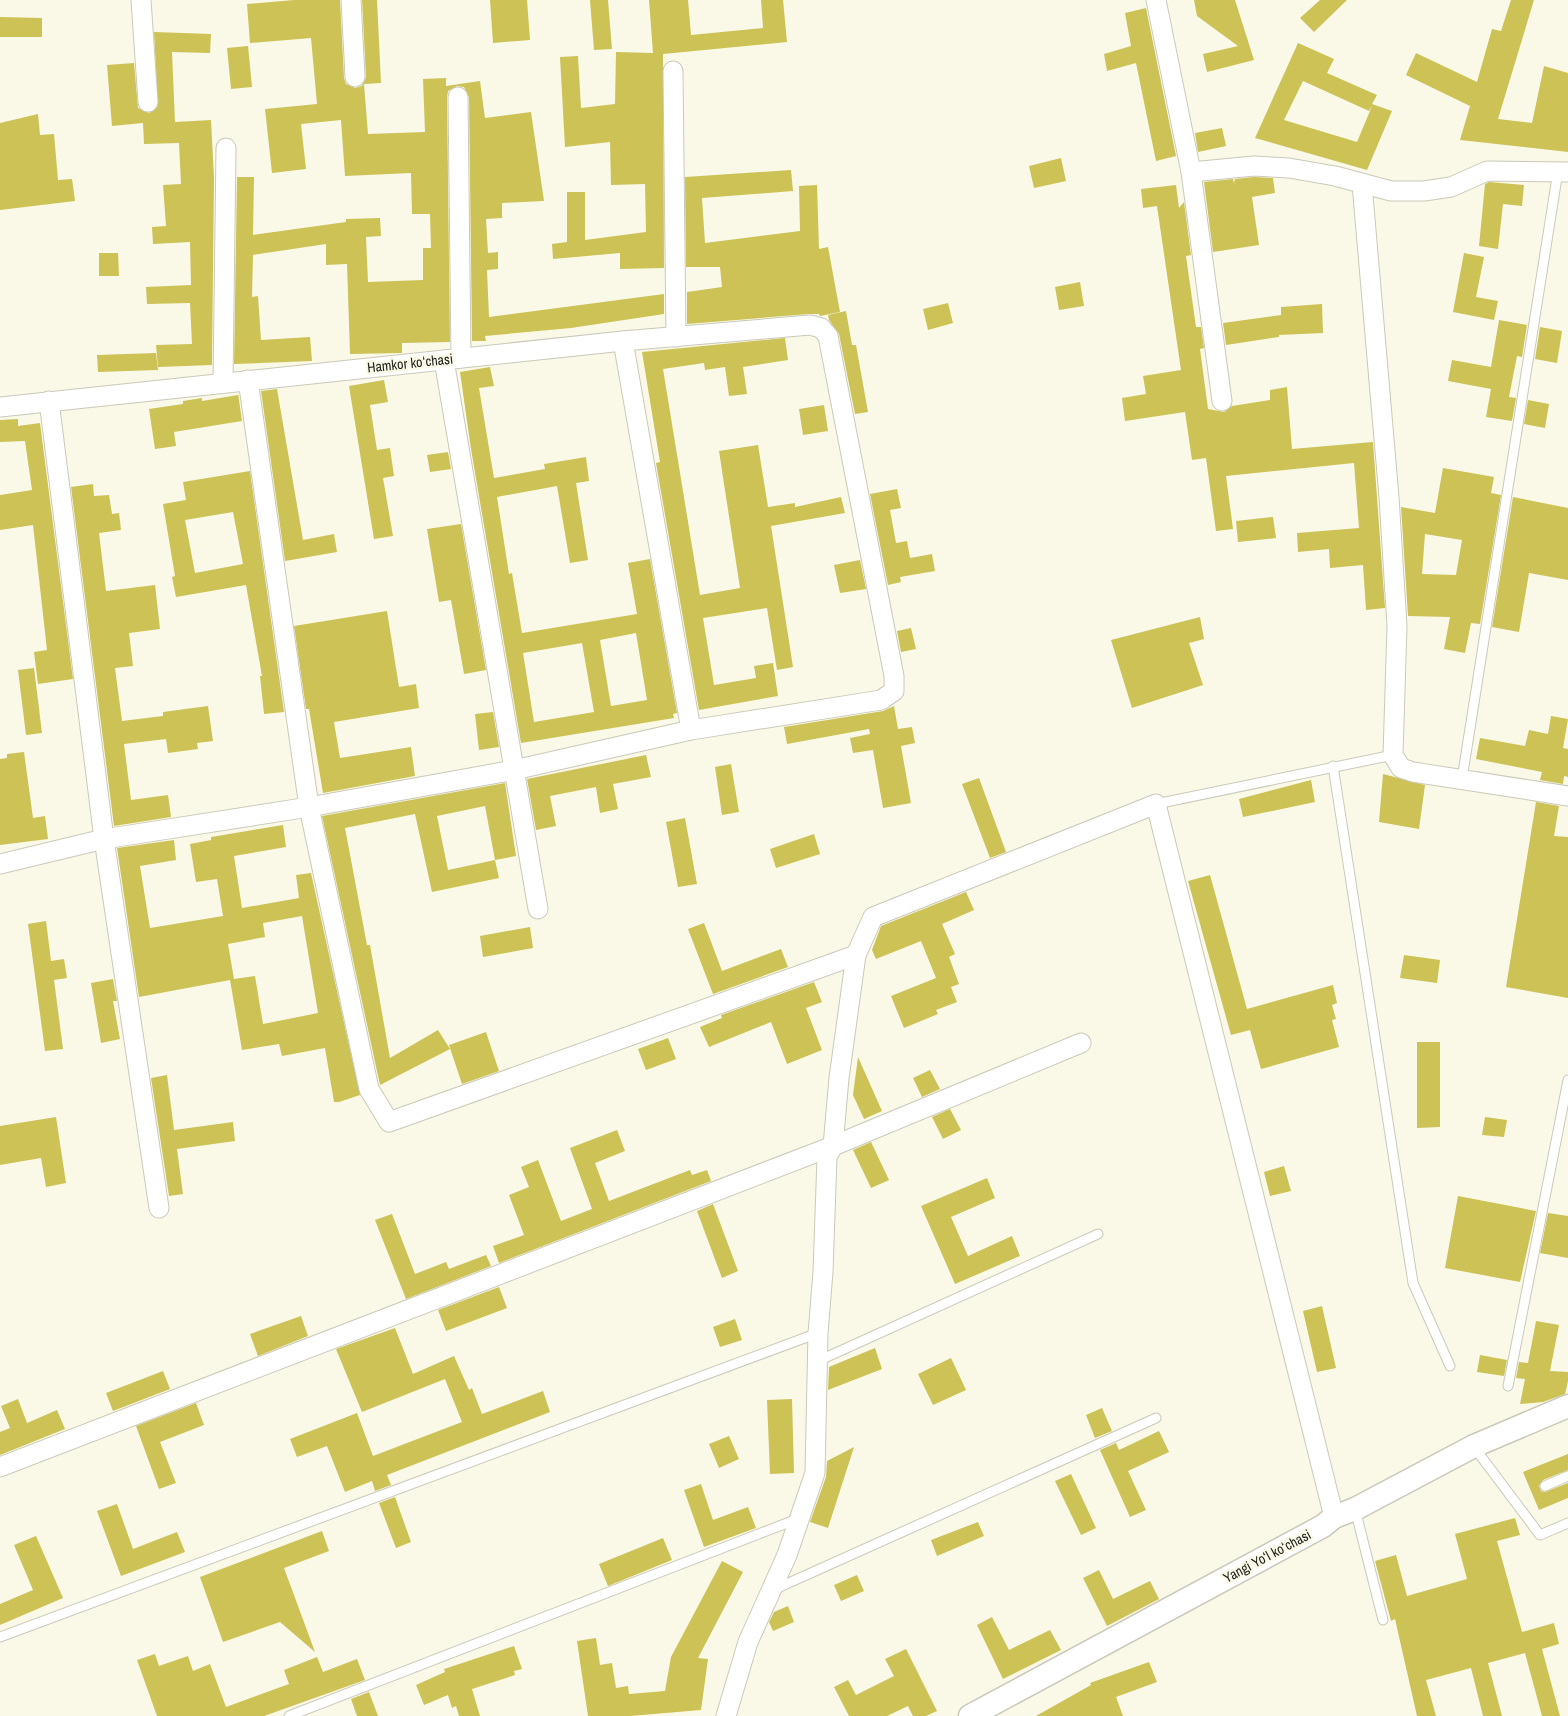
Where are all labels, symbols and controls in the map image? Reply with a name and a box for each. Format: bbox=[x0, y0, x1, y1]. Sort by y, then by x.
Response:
street label: Hamkor koʻchasi bbox=[366, 350, 454, 376]
street label: Yangi Yoʻl koʻchasi bbox=[1220, 1525, 1314, 1587]

